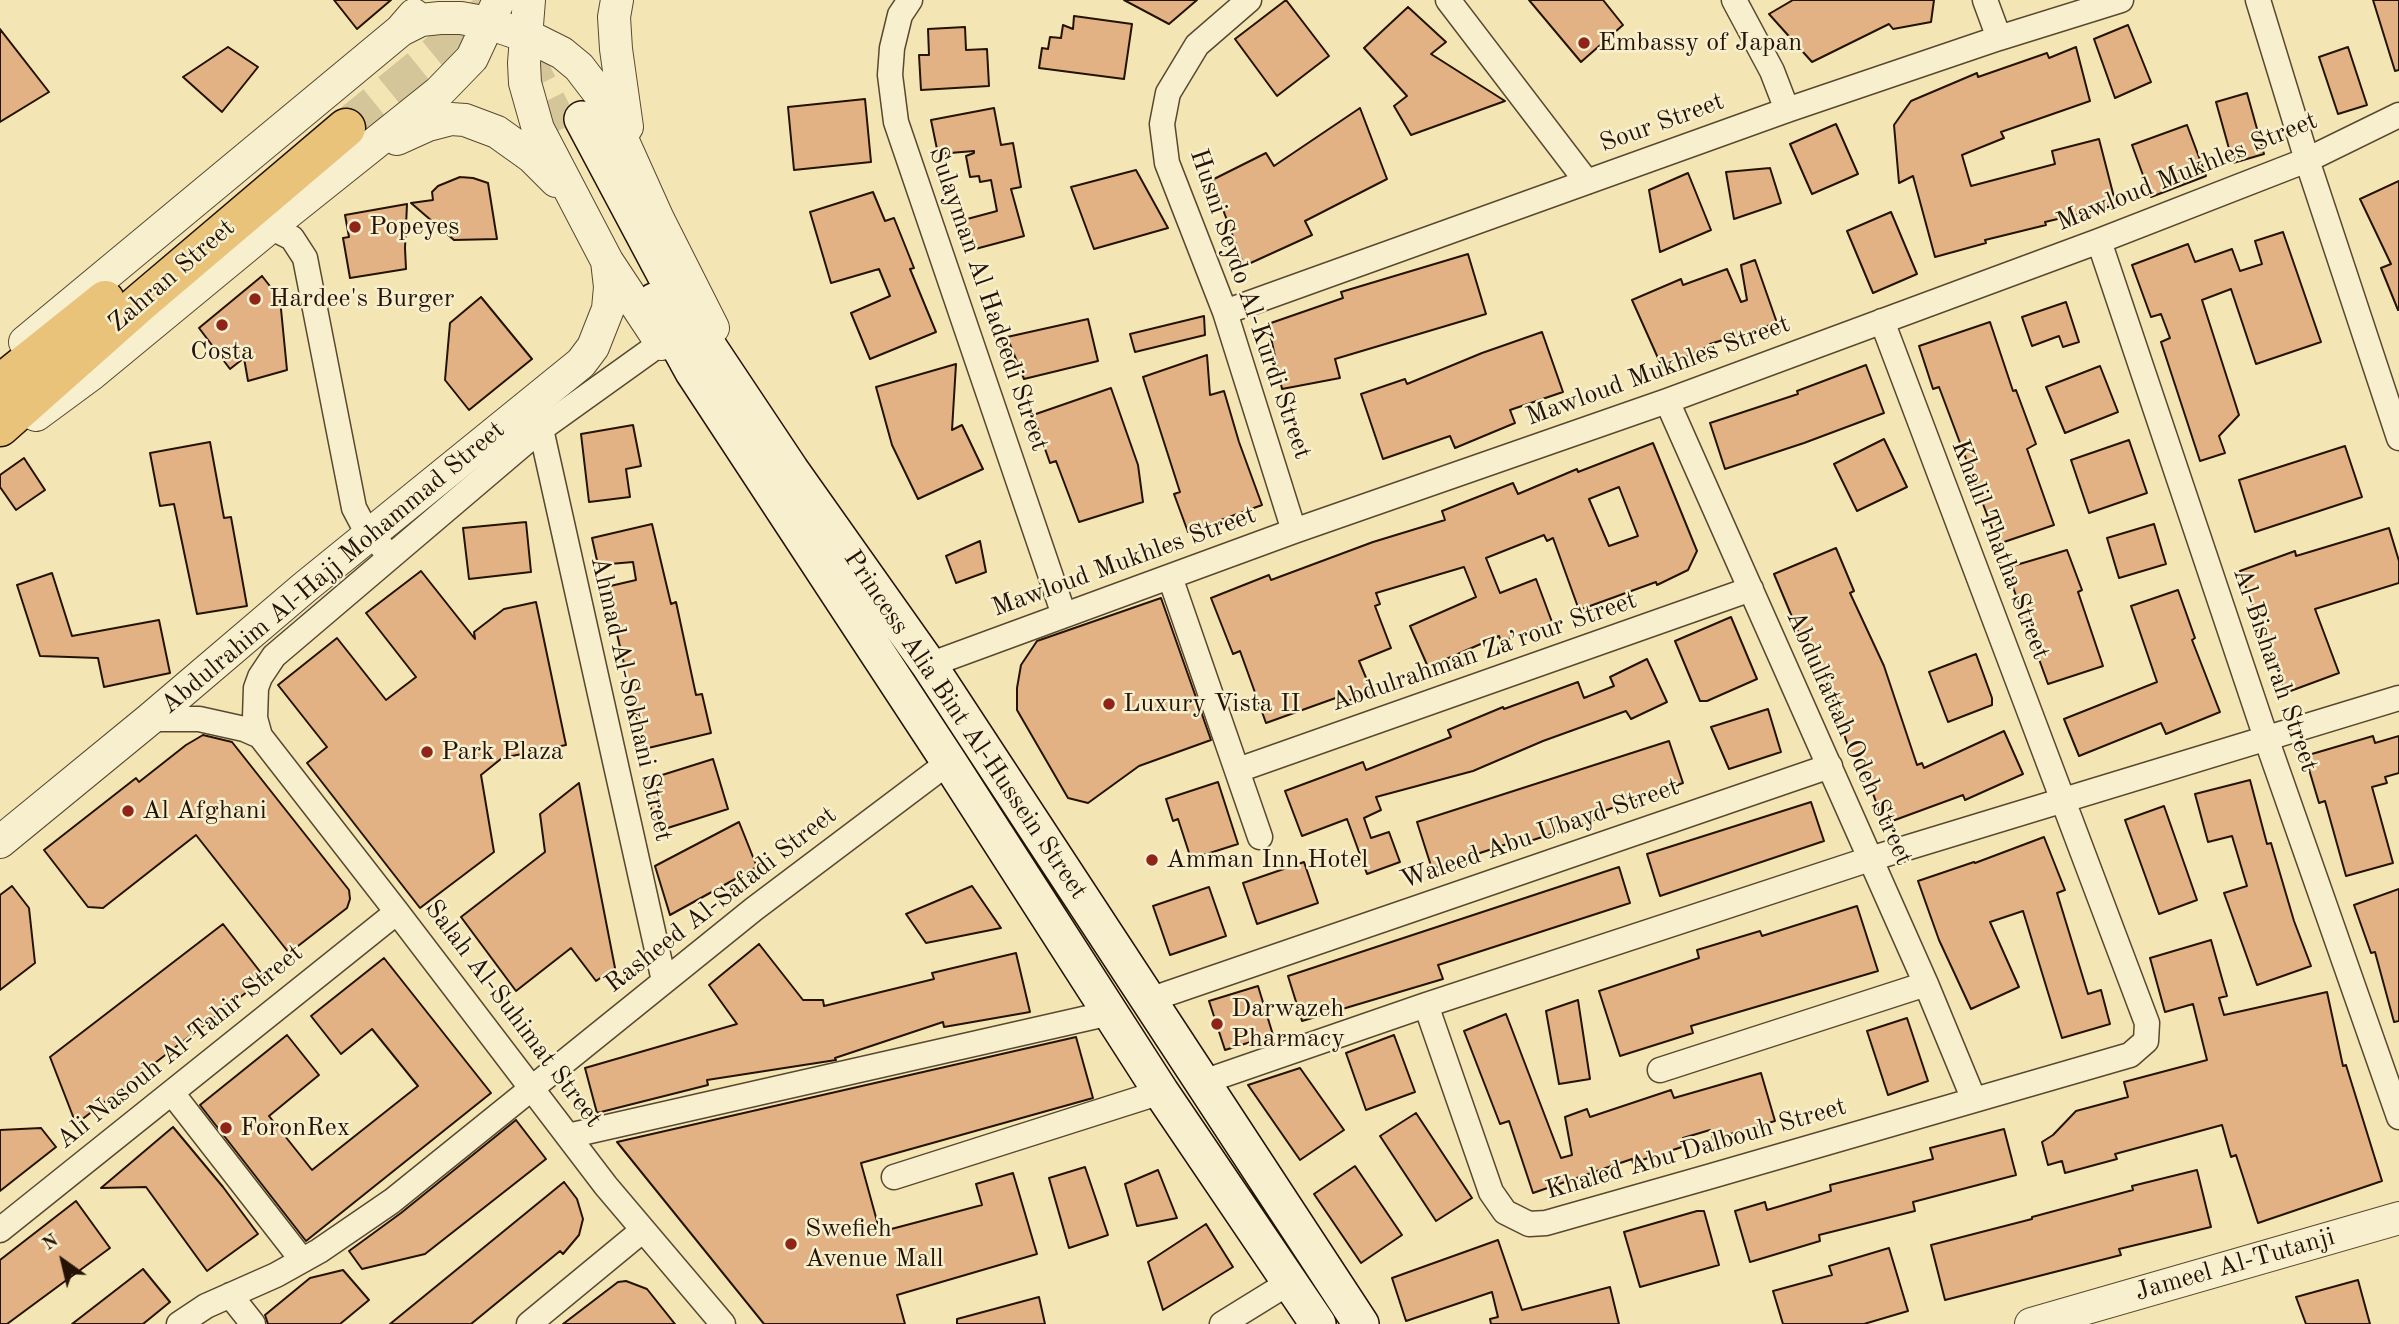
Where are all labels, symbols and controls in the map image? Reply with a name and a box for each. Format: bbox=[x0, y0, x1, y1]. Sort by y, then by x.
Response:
place label: Embassy of Japan bbox=[1598, 27, 1802, 59]
marker: Embassy of Japan bbox=[1576, 35, 1592, 51]
street label: Sour Street bbox=[1596, 86, 1728, 160]
street label: Mawloud Mukhles Street bbox=[2052, 105, 2322, 239]
street label: Sulayman Al Hadeedi Street bbox=[921, 143, 1055, 455]
street label: Husni Seydo Al-Kurdi Street bbox=[1182, 145, 1318, 463]
place label: Popeyes bbox=[369, 211, 459, 243]
street label: Zahran Street bbox=[102, 213, 242, 339]
marker: Popeyes bbox=[347, 219, 363, 235]
place label: Hardee's Burger bbox=[269, 283, 454, 315]
marker: Hardee's Burger bbox=[247, 291, 263, 307]
street label: Mawloud Mukhles Street bbox=[1522, 309, 1794, 433]
marker: Costa bbox=[214, 317, 230, 333]
place label: Costa bbox=[190, 336, 254, 368]
street label: Abdulrahim Al-Hajj Mohammad Street bbox=[155, 415, 511, 721]
street label: Khalil Thatha Street bbox=[1944, 436, 2056, 664]
street label: Mawloud Mukhles Street bbox=[988, 500, 1260, 624]
street label: Princess Alia Bint Al-Hussein Street bbox=[836, 544, 1094, 906]
street label: Ahmad Al-Sokhani Street bbox=[583, 553, 679, 845]
street label: Al-Bisharah Street bbox=[2225, 564, 2325, 776]
street label: Abdulrahman Za’rour Street bbox=[1327, 585, 1641, 719]
street label: Abdulfattah Odeh Street bbox=[1779, 606, 1919, 870]
place label: Luxury Vista II bbox=[1123, 688, 1300, 720]
marker: Luxury Vista II bbox=[1101, 696, 1117, 712]
place label: Park Plaza bbox=[441, 736, 564, 768]
marker: Park Plaza bbox=[419, 744, 435, 760]
street label: Waleed Abu Ubayd Street bbox=[1396, 772, 1684, 896]
place label: Al Afghani bbox=[142, 795, 267, 827]
street label: Rasheed Al-Safadi Street bbox=[599, 800, 843, 1000]
marker: Al Afghani bbox=[120, 803, 136, 819]
place label: Amman Inn Hotel bbox=[1166, 844, 1368, 876]
marker: Amman Inn Hotel bbox=[1144, 852, 1160, 868]
street label: Salah Al-Suhimat Street bbox=[417, 894, 609, 1134]
street label: Ali Nasouh Al-Tahir Street bbox=[50, 938, 310, 1156]
place label: Darwazeh Pharmacy bbox=[1231, 993, 1345, 1054]
marker: Darwazeh Pharmacy bbox=[1209, 1016, 1225, 1032]
street label: Khaled Abu Dalbouh Street bbox=[1542, 1091, 1850, 1207]
place label: ForonRex bbox=[240, 1112, 350, 1144]
marker: ForonRex bbox=[218, 1120, 234, 1136]
place label: Swefieh Avenue Mall bbox=[805, 1213, 944, 1274]
street label: Jameel Al-Tutanji bbox=[2132, 1222, 2338, 1308]
north arrow bbox=[28, 1226, 98, 1296]
text: N bbox=[40, 1231, 62, 1255]
marker: Swefieh Avenue Mall bbox=[783, 1236, 799, 1252]

